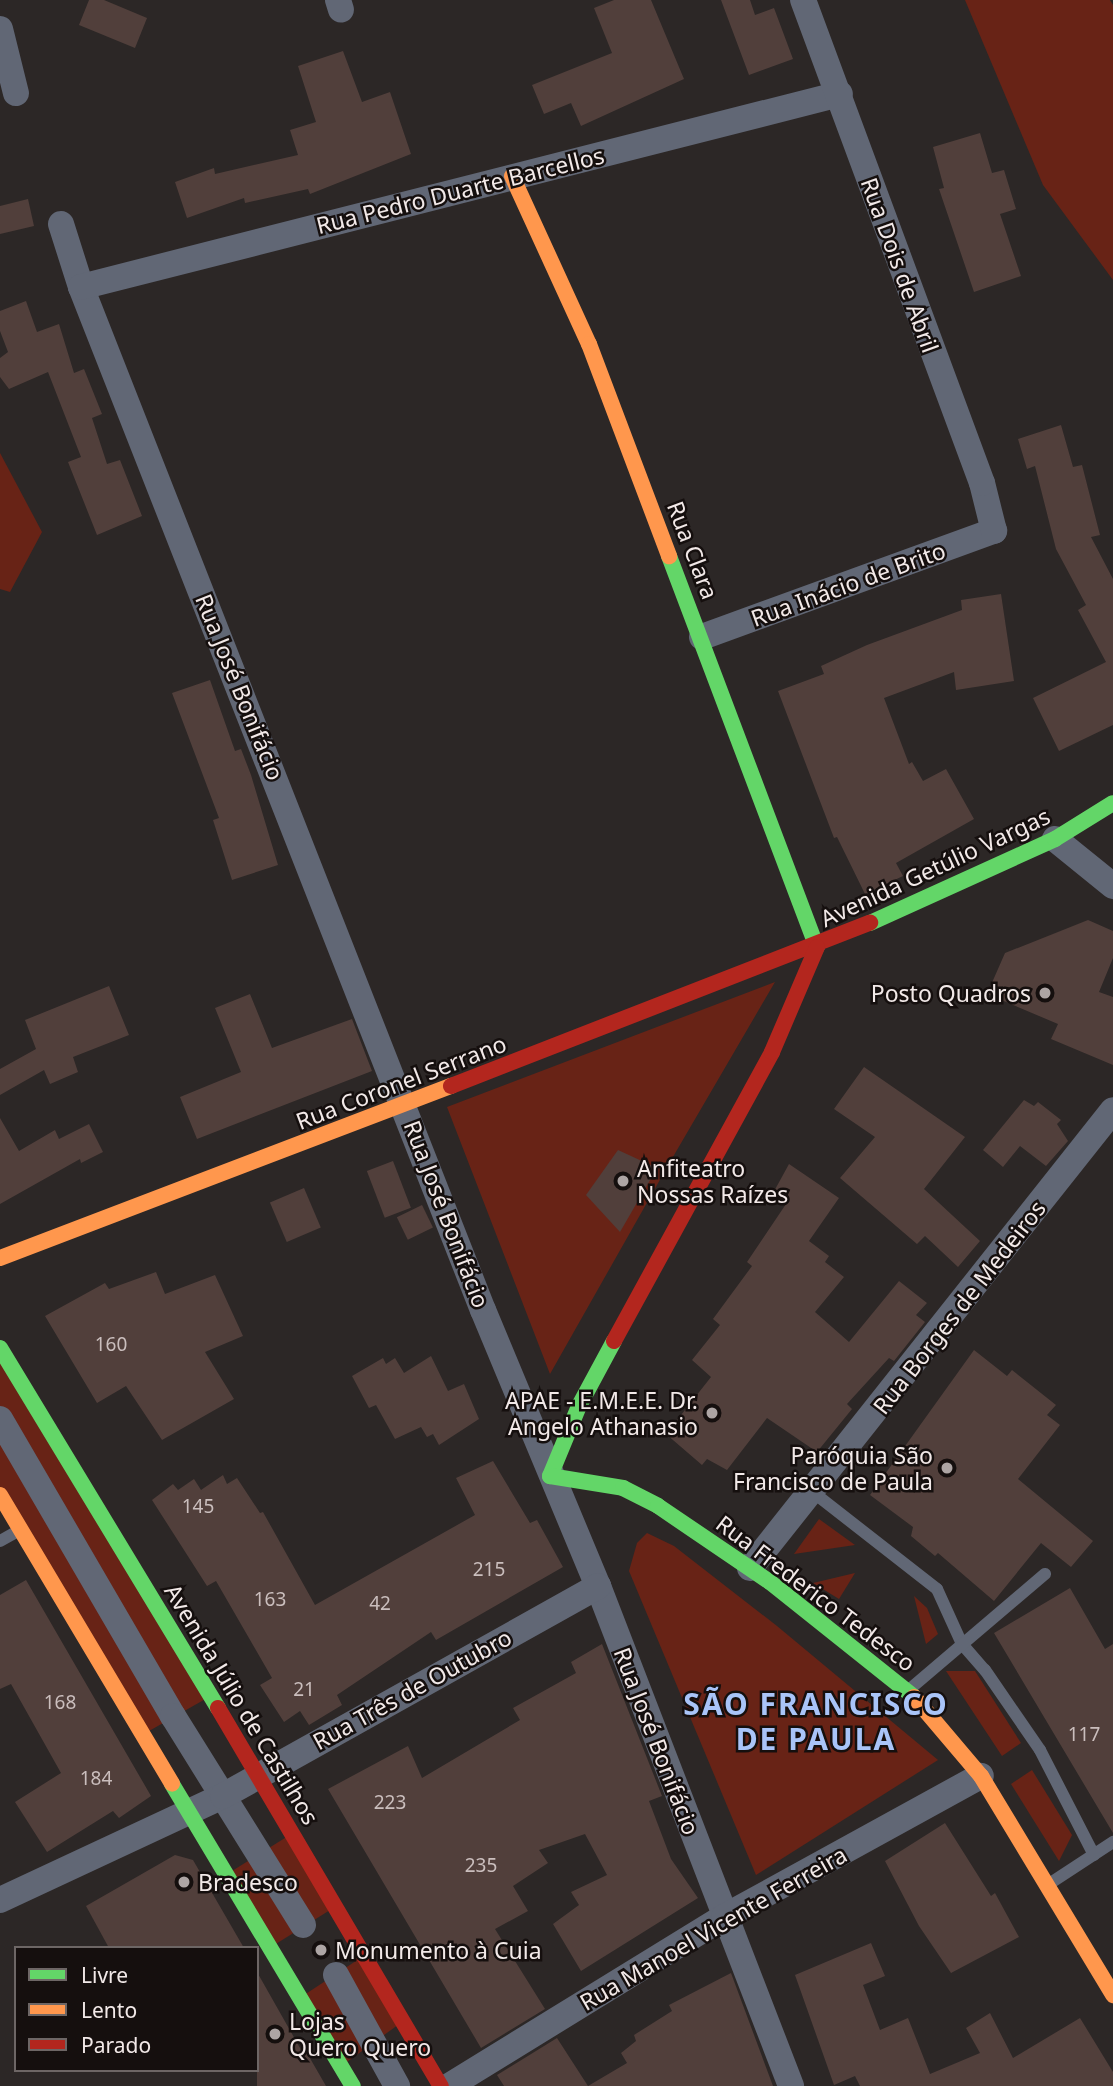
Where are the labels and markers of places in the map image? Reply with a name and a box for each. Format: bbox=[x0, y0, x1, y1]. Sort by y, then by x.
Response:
place label: Posto Quadros bbox=[871, 979, 1031, 1007]
marker: Posto Quadros bbox=[1037, 985, 1053, 1001]
place label: Anfiteatro Nossas Raízes bbox=[637, 1154, 788, 1208]
marker: Anfiteatro Nossas Raízes bbox=[615, 1173, 631, 1189]
place label: APAE - E.M.E.E. Dr. Angelo Athanasio bbox=[505, 1386, 698, 1440]
marker: APAE - E.M.E.E. Dr. Angelo Athanasio bbox=[704, 1405, 720, 1421]
place label: Paróquia São Francisco de Paula bbox=[733, 1441, 933, 1495]
marker: Paróquia São Francisco de Paula bbox=[939, 1460, 955, 1476]
place label: Bradesco bbox=[198, 1868, 298, 1896]
marker: Bradesco bbox=[176, 1874, 192, 1890]
place label: Monumento à Cuia bbox=[335, 1936, 542, 1964]
marker: Monumento à Cuia bbox=[313, 1942, 329, 1958]
place label: Lojas Quero Quero bbox=[289, 2007, 431, 2061]
marker: Lojas Quero Quero bbox=[267, 2026, 283, 2042]

